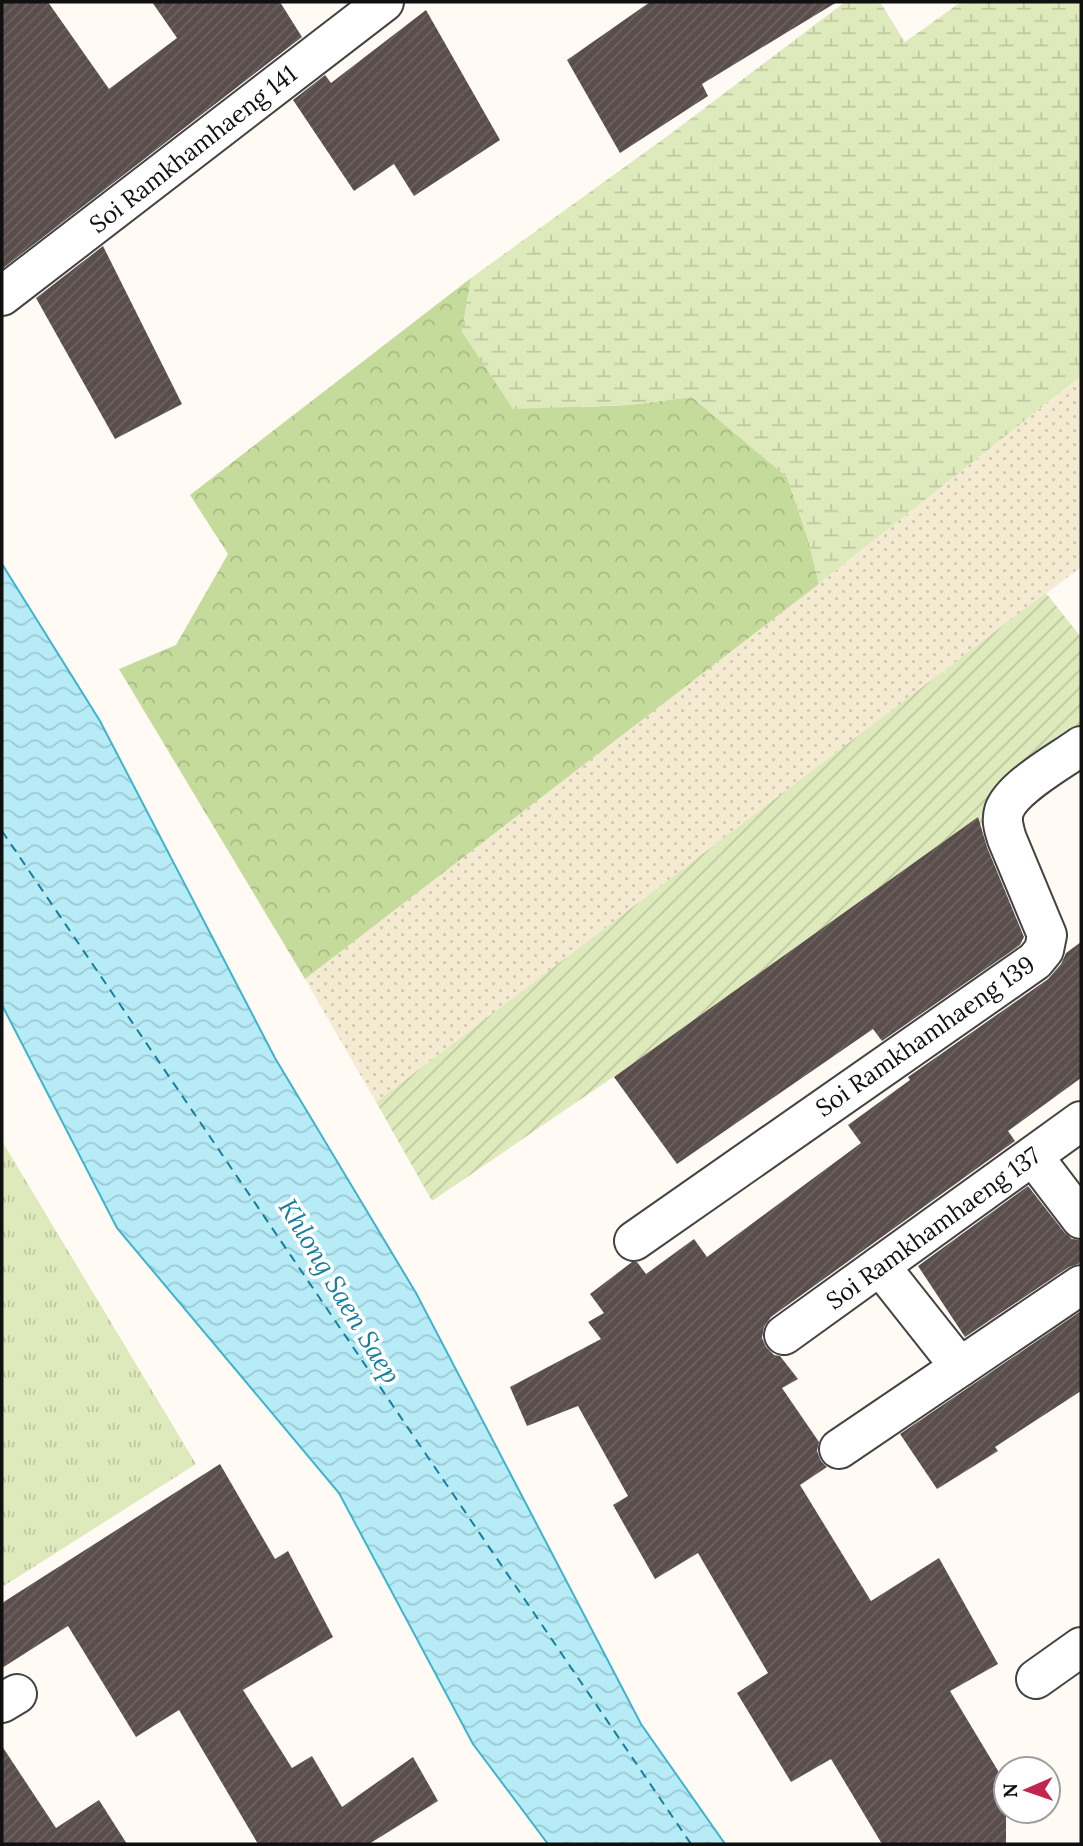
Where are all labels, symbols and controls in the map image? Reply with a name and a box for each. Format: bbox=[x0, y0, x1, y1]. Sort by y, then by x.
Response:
street label: Soi Ramkhamhaeng 141 bbox=[83, 58, 303, 240]
street label: Soi Ramkhamhaeng 139 bbox=[809, 949, 1041, 1123]
street label: Soi Ramkhamhaeng 137 bbox=[820, 1140, 1046, 1316]
water label: Khlong Saen Saep bbox=[272, 1193, 408, 1389]
north arrow bbox=[992, 1755, 1062, 1825]
text: N bbox=[998, 1783, 1022, 1798]

